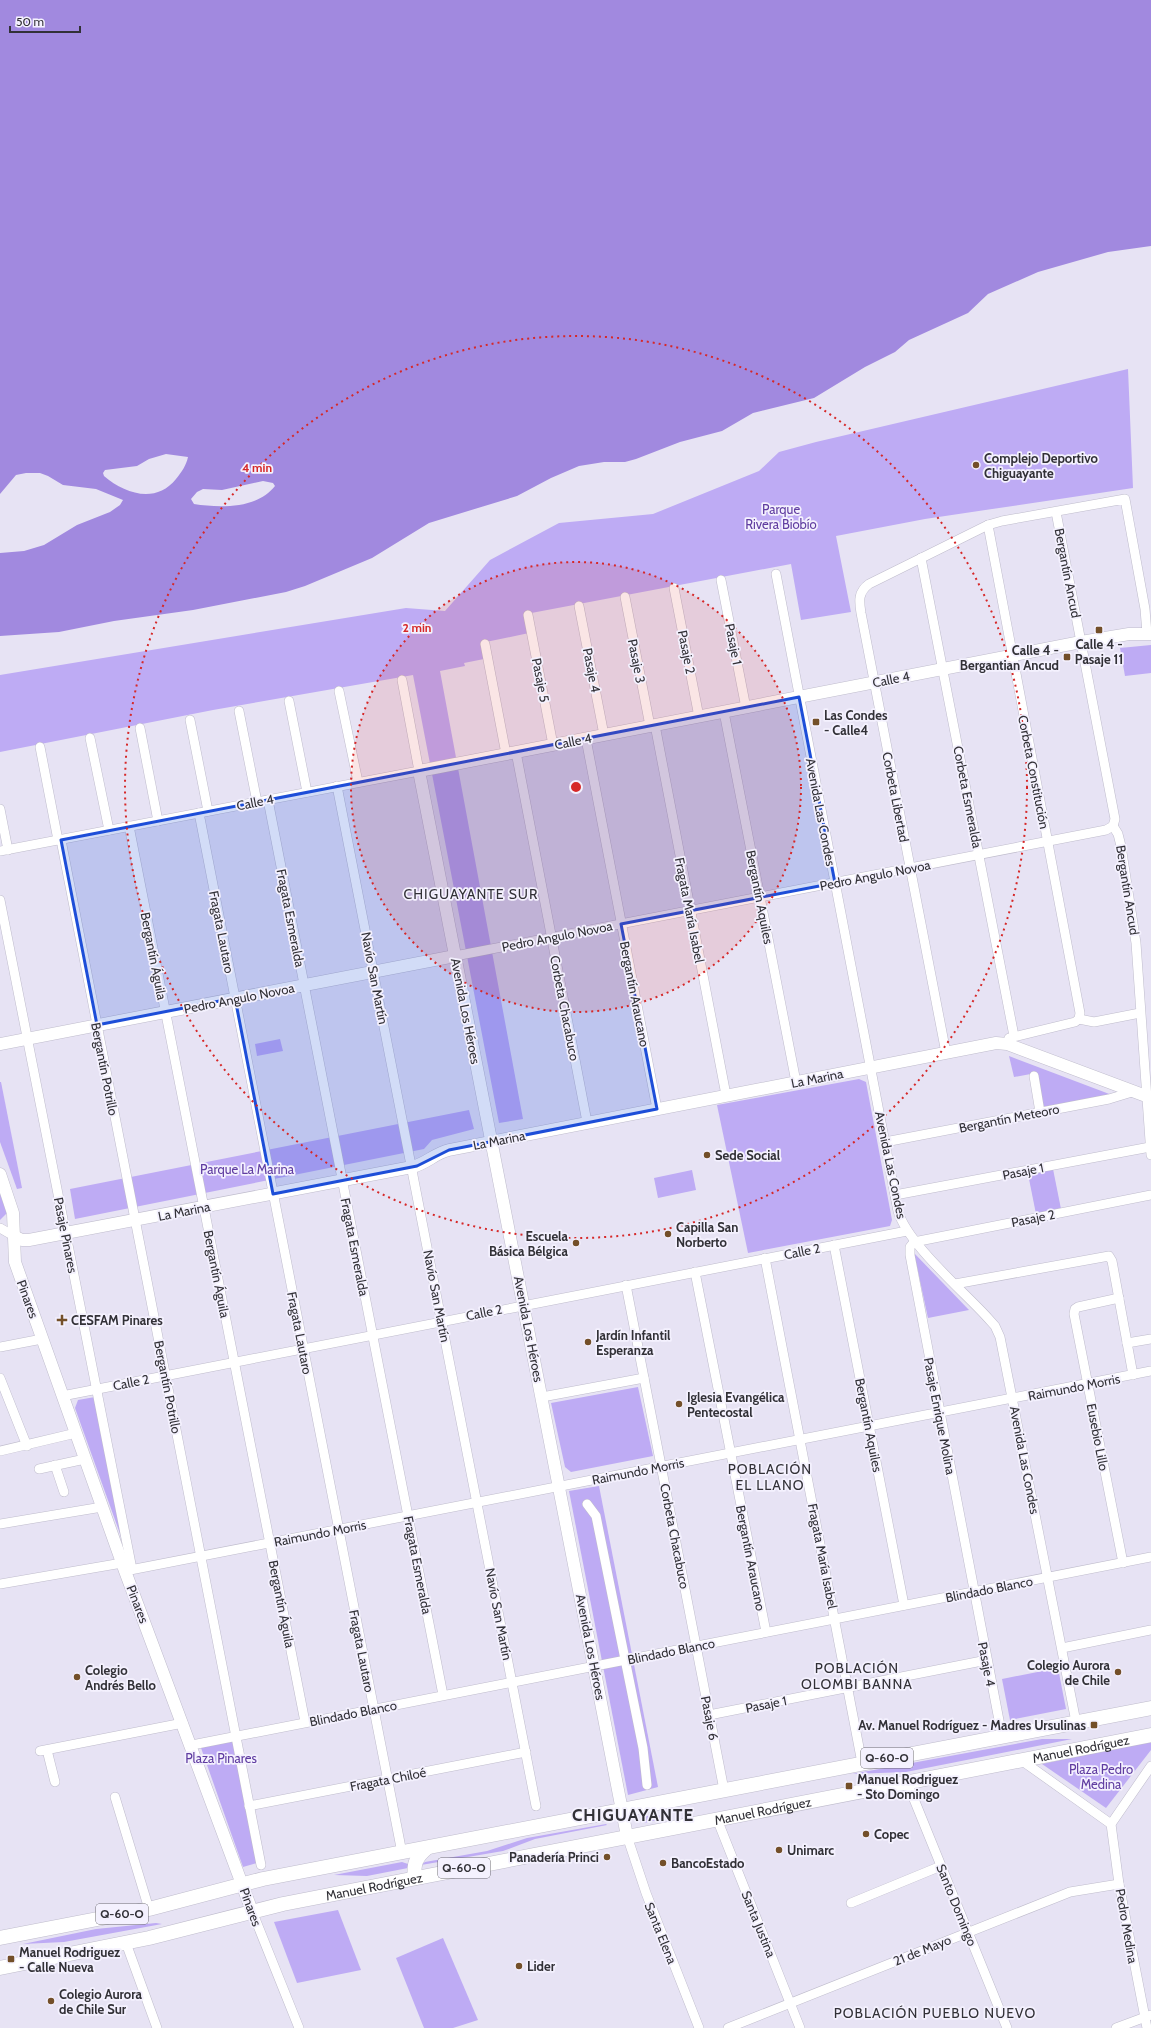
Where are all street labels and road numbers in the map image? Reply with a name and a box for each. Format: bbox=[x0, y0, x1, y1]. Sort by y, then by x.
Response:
street label: Bergantín Ancud bbox=[1051, 527, 1085, 619]
street label: Pasaje 1 bbox=[721, 622, 746, 666]
street label: Pasaje 2 bbox=[674, 629, 699, 676]
street label: Pasaje 3 bbox=[624, 638, 649, 685]
street label: Pasaje 4 bbox=[579, 646, 604, 694]
street label: Pasaje 5 bbox=[528, 657, 553, 704]
street label: Calle 4 bbox=[871, 667, 911, 690]
street label: Corbeta Constitución bbox=[1015, 714, 1053, 830]
street label: Calle 4 bbox=[553, 729, 593, 752]
street label: Corbeta Esmeralda bbox=[950, 745, 986, 850]
street label: Corbeta Libertad bbox=[879, 751, 913, 843]
street label: Avenida Las Condes bbox=[803, 757, 839, 868]
street label: Calle 4 bbox=[235, 790, 275, 813]
street label: Bergantín Ancud bbox=[1113, 844, 1143, 936]
street label: Bergantín Aquiles bbox=[743, 849, 777, 946]
street label: Fragata María Isabel bbox=[672, 856, 708, 964]
street label: Pedro Angulo Novoa bbox=[818, 856, 932, 894]
street label: Fragata Esmeralda bbox=[274, 867, 309, 969]
street label: Fragata Lautaro bbox=[206, 889, 238, 975]
street label: Bergantín Águila bbox=[138, 911, 171, 1002]
street label: Pedro Angulo Novoa bbox=[500, 917, 614, 955]
street label: Navío San Martín bbox=[358, 931, 392, 1025]
street label: Bergantín Araucano bbox=[617, 940, 653, 1048]
street label: Corbeta Chacabuco bbox=[547, 954, 583, 1062]
street label: Avenida Los Héroes bbox=[448, 957, 484, 1066]
street label: Pedro Angulo Novoa bbox=[182, 979, 296, 1017]
street label: Bergantín Potrillo bbox=[88, 1021, 122, 1117]
street label: La Marina bbox=[790, 1065, 845, 1091]
street label: Bergantín Meteoro bbox=[957, 1100, 1061, 1136]
street label: Avenida Las Condes bbox=[872, 1110, 910, 1221]
street label: La Marina bbox=[472, 1127, 527, 1153]
street label: Pasaje 1 bbox=[1001, 1159, 1045, 1184]
street label: Pasaje Pinares bbox=[50, 1196, 81, 1275]
street label: Fragata Esmeralda bbox=[338, 1196, 373, 1298]
street label: La Marina bbox=[157, 1198, 212, 1224]
street label: Pasaje 2 bbox=[1010, 1206, 1057, 1231]
street label: Bergantín Águila bbox=[201, 1229, 234, 1320]
street label: Calle 2 bbox=[782, 1240, 822, 1262]
street label: Navío San Martín bbox=[420, 1249, 454, 1343]
street label: Avenida Los Héroes bbox=[511, 1275, 547, 1384]
street label: Pinares bbox=[14, 1278, 42, 1321]
street label: Fragata Lautaro bbox=[284, 1290, 316, 1376]
street label: Calle 2 bbox=[464, 1301, 504, 1323]
street label: Bergantín Potrillo bbox=[151, 1339, 185, 1435]
street label: Pasaje Enrique Molina bbox=[920, 1356, 959, 1477]
street label: Raimundo Morris bbox=[1027, 1370, 1122, 1404]
street label: Calle 2 bbox=[111, 1371, 151, 1393]
street label: Bergantín Aquiles bbox=[852, 1377, 886, 1474]
street label: Eusebio Lillo bbox=[1084, 1402, 1112, 1472]
street label: Avenida Las Condes bbox=[1007, 1405, 1043, 1516]
street label: Raimundo Morris bbox=[591, 1454, 686, 1488]
street label: Corbeta Chacabuco bbox=[657, 1482, 693, 1590]
street label: Fragata María Isabel bbox=[805, 1502, 841, 1610]
street label: Bergantín Araucano bbox=[733, 1504, 769, 1612]
street label: Fragata Esmeralda bbox=[401, 1514, 436, 1616]
street label: Raimundo Morris bbox=[273, 1516, 368, 1550]
street label: Bergantín Águila bbox=[266, 1559, 299, 1650]
street label: Navío San Martín bbox=[482, 1567, 516, 1661]
street label: Blindado Blanco bbox=[944, 1573, 1034, 1605]
street label: Pinares bbox=[123, 1583, 153, 1626]
street label: Avenida Los Héroes bbox=[573, 1593, 609, 1702]
street label: Fragata Lautaro bbox=[346, 1608, 378, 1694]
street label: Blindado Blanco bbox=[626, 1635, 716, 1667]
street label: Pasaje 4 bbox=[974, 1640, 999, 1688]
street label: Pasaje 1 bbox=[744, 1692, 788, 1717]
street label: Pasaje 6 bbox=[697, 1694, 722, 1742]
street label: Blindado Blanco bbox=[308, 1697, 398, 1729]
street label: Manuel Rodríguez bbox=[1031, 1731, 1131, 1766]
road number: Q-60-O bbox=[861, 1748, 913, 1768]
street label: Fragata Chiloé bbox=[349, 1764, 428, 1794]
street label: Manuel Rodríguez bbox=[713, 1793, 813, 1828]
road number: Q-60-O bbox=[438, 1858, 490, 1878]
street label: Santo Domingo bbox=[933, 1862, 981, 1948]
street label: Manuel Rodríguez bbox=[324, 1869, 424, 1904]
street label: Pinares bbox=[237, 1886, 265, 1929]
street label: Pedro Medina bbox=[1113, 1887, 1142, 1965]
street label: Santa Justina bbox=[738, 1888, 780, 1960]
street label: Santa Elena bbox=[641, 1900, 681, 1967]
road number: Q-60-O bbox=[96, 1904, 148, 1924]
street label: 21 de Mayo bbox=[891, 1931, 953, 1969]

